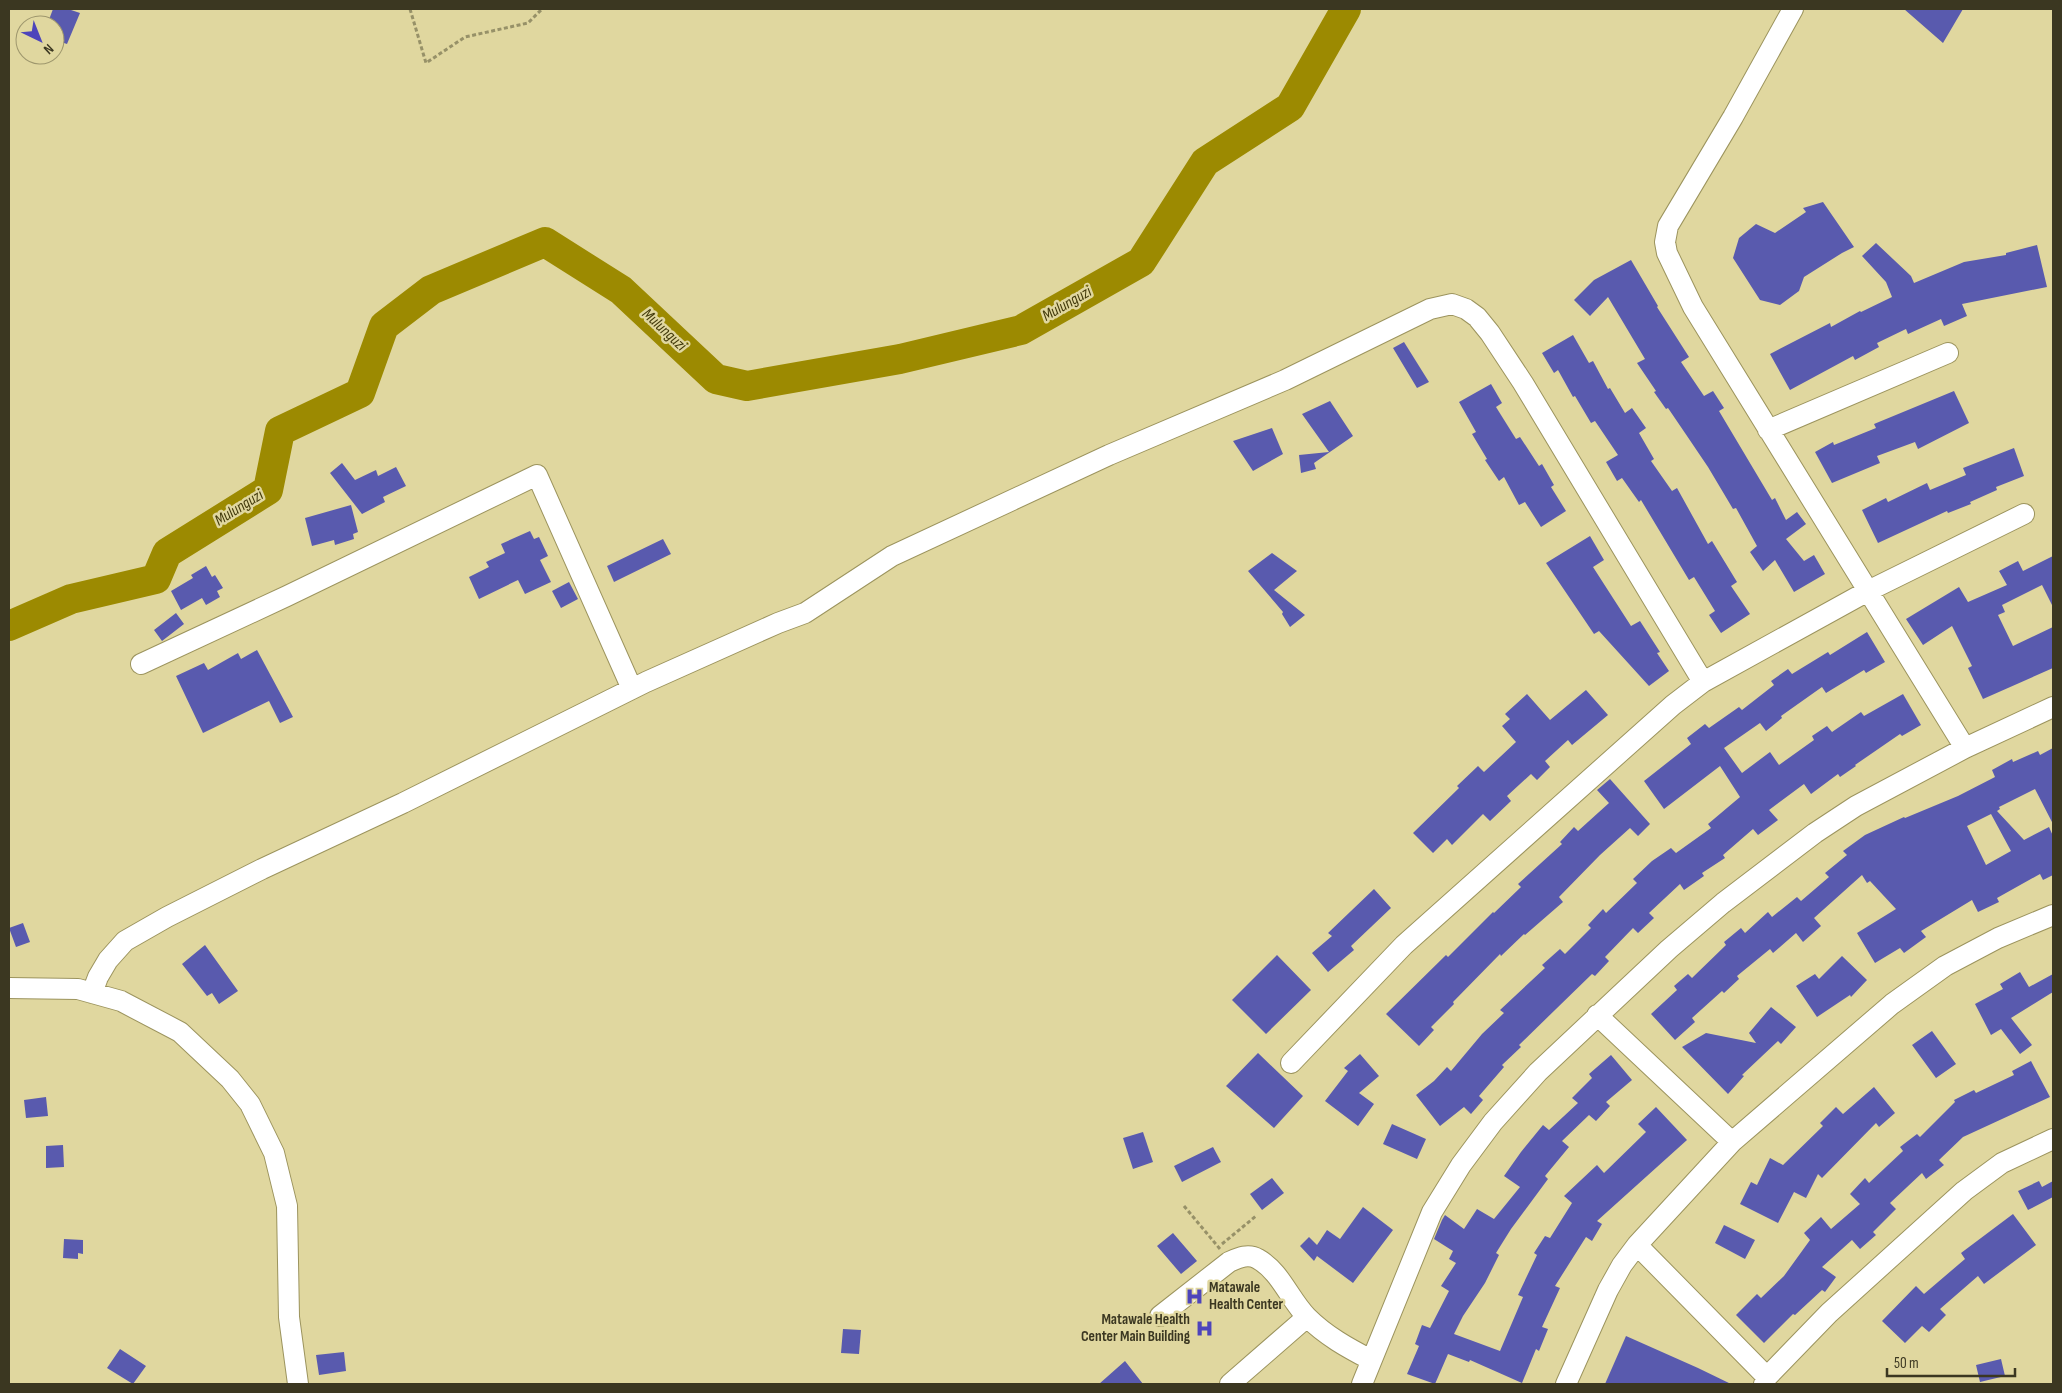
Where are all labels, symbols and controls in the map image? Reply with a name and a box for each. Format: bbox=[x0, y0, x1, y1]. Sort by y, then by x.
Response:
north arrow bbox=[15, 15, 65, 65]
text: N bbox=[40, 40, 57, 58]
water label: Mulunguzi bbox=[1039, 282, 1096, 326]
water label: Mulunguzi bbox=[638, 305, 691, 356]
water label: Mulunguzi bbox=[211, 485, 268, 530]
place label: Matawale Health Center bbox=[1209, 1278, 1284, 1314]
hospital icon: Matawale Health Center bbox=[1185, 1286, 1205, 1306]
place label: Matawale Health Center Main Building bbox=[1081, 1310, 1191, 1346]
hospital icon: Matawale Health Center Main Building bbox=[1194, 1318, 1214, 1338]
scale bar bbox=[1887, 1346, 2014, 1378]
text: 50 m bbox=[1894, 1354, 1919, 1373]

